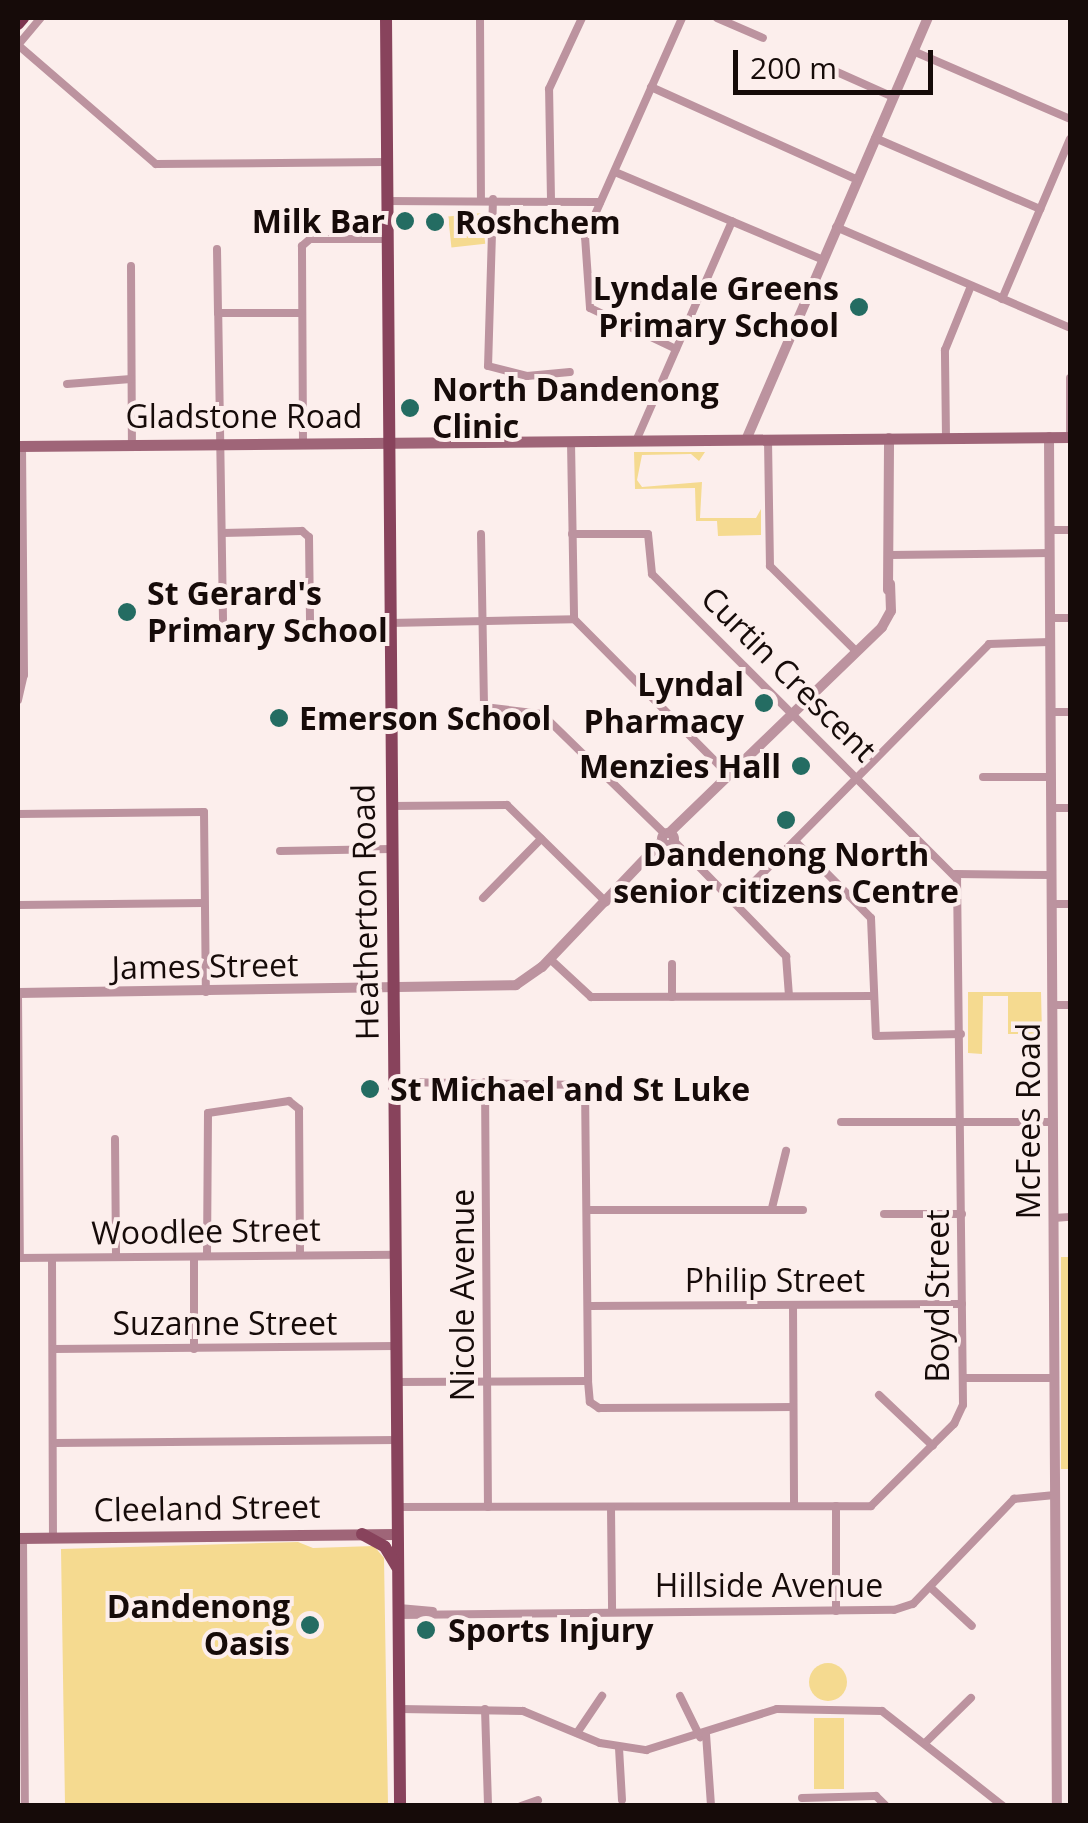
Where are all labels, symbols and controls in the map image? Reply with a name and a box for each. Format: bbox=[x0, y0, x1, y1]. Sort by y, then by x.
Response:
scale bar bbox=[738, 30, 938, 92]
text: 200 m bbox=[750, 47, 837, 88]
place label: Milk Bar bbox=[252, 202, 385, 240]
place label: Roshchem bbox=[455, 203, 621, 241]
marker: Milk Bar bbox=[394, 210, 416, 232]
marker: Roshchem bbox=[424, 211, 446, 233]
place label: Lyndale Greens Primary School bbox=[593, 270, 839, 345]
marker: Lyndale Greens Primary School bbox=[848, 296, 870, 318]
place label: North Dandenong Clinic bbox=[432, 371, 719, 446]
marker: North Dandenong Clinic bbox=[397, 395, 423, 421]
street label: Gladstone Road bbox=[126, 397, 362, 435]
place label: St Gerard's Primary School bbox=[147, 575, 388, 650]
street label: Curtin Crescent bbox=[694, 579, 884, 769]
marker: St Gerard's Primary School bbox=[116, 601, 138, 623]
place label: Lyndal Pharmacy bbox=[584, 666, 744, 741]
marker: Lyndal Pharmacy bbox=[753, 692, 775, 714]
place label: Emerson School bbox=[299, 699, 551, 737]
marker: Emerson School bbox=[268, 707, 290, 729]
place label: Menzies Hall bbox=[579, 747, 781, 785]
marker: Menzies Hall bbox=[790, 755, 812, 777]
street label: Heatherton Road bbox=[344, 783, 386, 1041]
marker: Dandenong North senior citizens Centre bbox=[775, 809, 797, 831]
place label: Dandenong North senior citizens Centre bbox=[613, 836, 959, 911]
street label: James Street bbox=[111, 945, 299, 987]
street label: McFees Road bbox=[1009, 1023, 1047, 1219]
place label: St Michael and St Luke bbox=[390, 1070, 750, 1108]
marker: St Michael and St Luke bbox=[359, 1078, 381, 1100]
street label: Nicole Avenue bbox=[443, 1189, 481, 1401]
street label: Boyd Street bbox=[918, 1209, 956, 1383]
street label: Woodlee Street bbox=[91, 1210, 321, 1252]
street label: Philip Street bbox=[685, 1261, 865, 1299]
street label: Suzanne Street bbox=[113, 1304, 337, 1342]
street label: Cleeland Street bbox=[93, 1487, 321, 1529]
street label: Hillside Avenue bbox=[655, 1566, 883, 1604]
place label: Dandenong Oasis bbox=[107, 1588, 290, 1663]
place label: Sports Injury bbox=[448, 1611, 653, 1649]
marker: Dandenong Oasis bbox=[299, 1614, 321, 1636]
marker: Sports Injury bbox=[413, 1617, 439, 1643]

